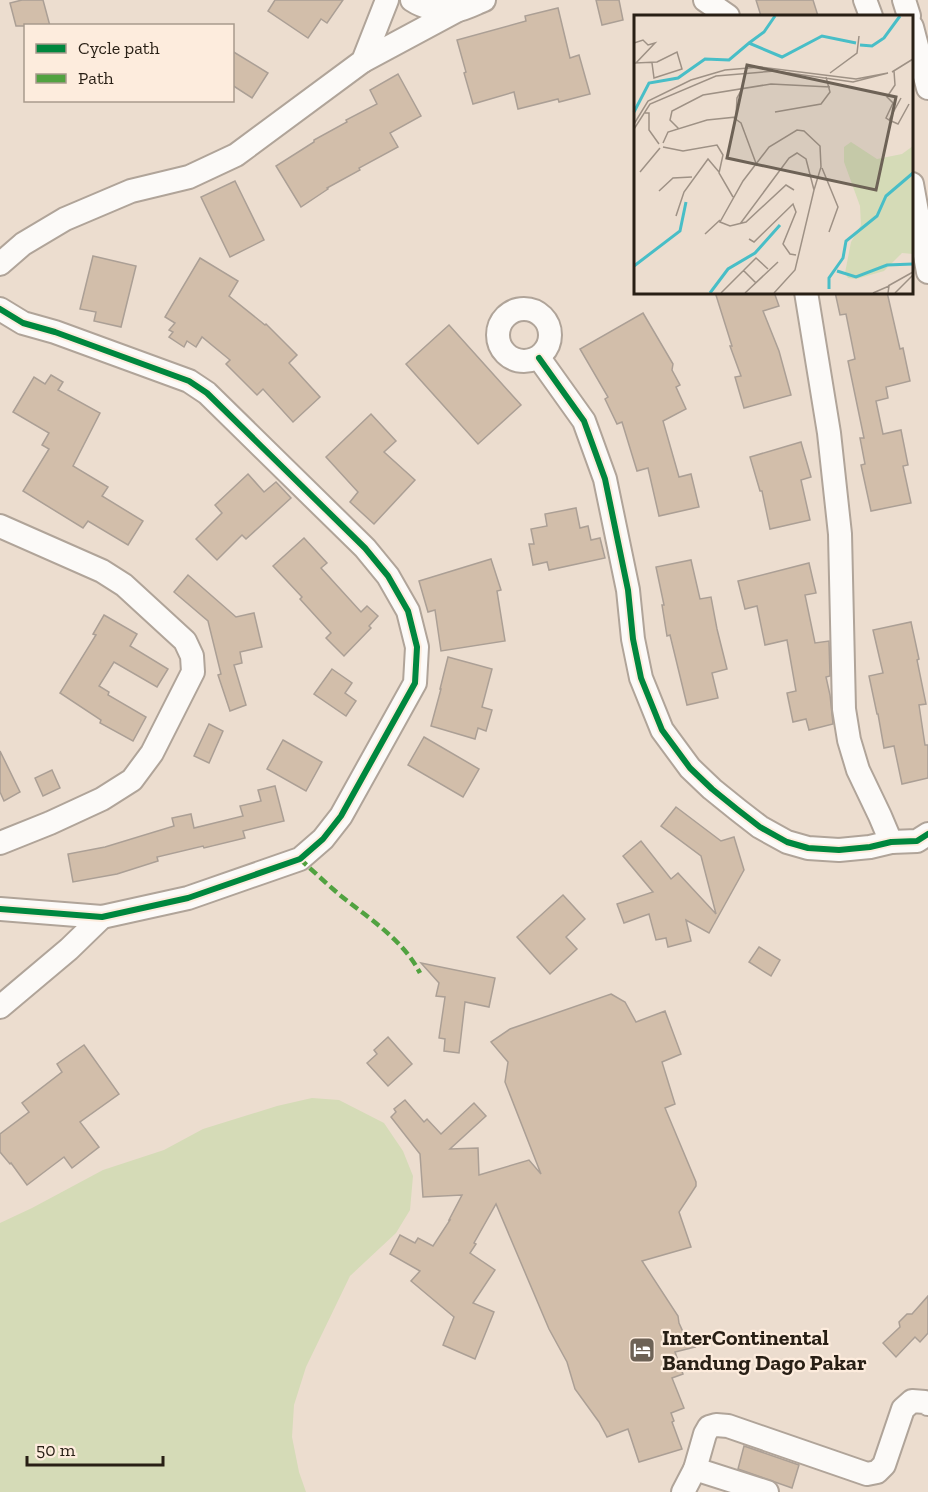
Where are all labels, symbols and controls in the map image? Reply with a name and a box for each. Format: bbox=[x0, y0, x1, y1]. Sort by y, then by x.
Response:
inset map bbox=[634, 15, 913, 294]
legend bbox=[24, 24, 234, 102]
text: Cycle path bbox=[78, 37, 160, 59]
text: Path bbox=[78, 67, 114, 89]
place label: InterContinental Bandung Dago Pakar bbox=[662, 1324, 867, 1376]
hotel icon: InterContinental Bandung Dago Pakar bbox=[627, 1335, 657, 1365]
scale bar bbox=[27, 1429, 164, 1467]
text: 50 m bbox=[36, 1439, 76, 1461]

